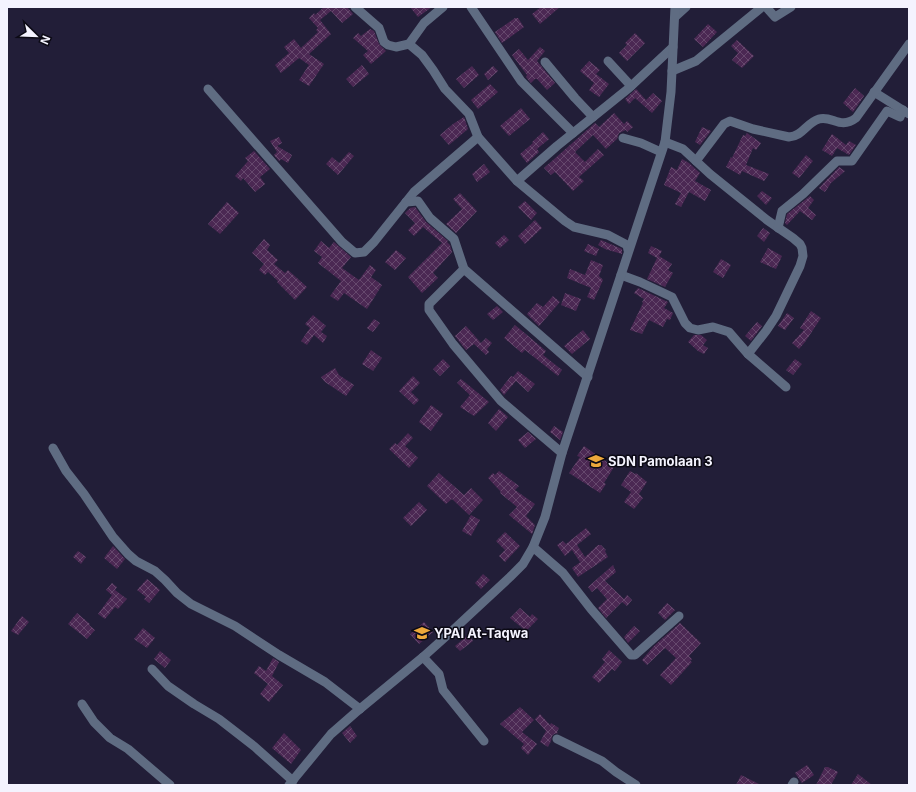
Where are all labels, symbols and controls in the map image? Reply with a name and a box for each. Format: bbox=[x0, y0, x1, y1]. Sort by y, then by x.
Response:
north arrow bbox=[16, 16, 56, 56]
text: N bbox=[37, 33, 53, 47]
school or university icon: SDN Pamolaan 3 bbox=[587, 452, 605, 470]
place label: SDN Pamolaan 3 bbox=[608, 453, 713, 469]
school or university icon: YPAI At-Taqwa bbox=[413, 624, 431, 642]
place label: YPAI At-Taqwa bbox=[434, 625, 528, 641]

